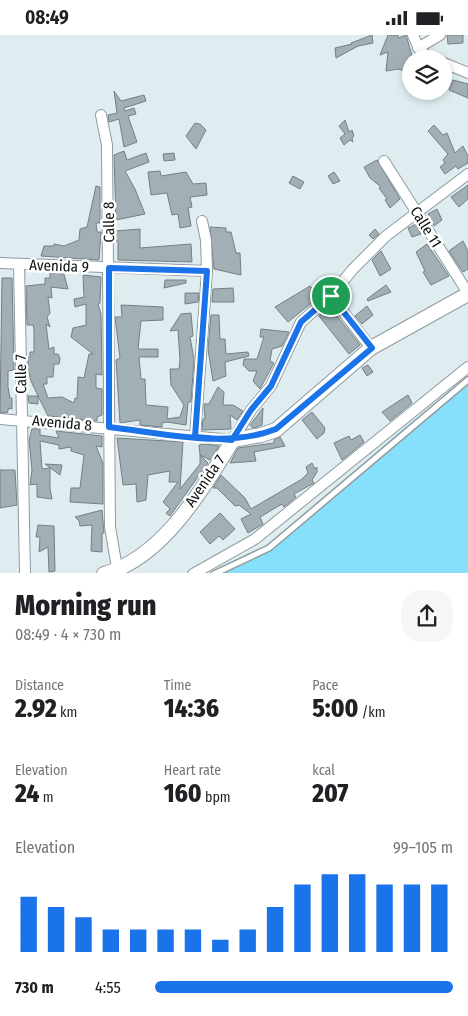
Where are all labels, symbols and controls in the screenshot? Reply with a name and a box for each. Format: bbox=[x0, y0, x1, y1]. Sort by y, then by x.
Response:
text: 08:49 bbox=[25, 6, 69, 29]
map controls bbox=[402, 50, 452, 100]
button: layers bbox=[402, 50, 452, 100]
street label: Calle 8 bbox=[100, 201, 118, 243]
street label: Calle 11 bbox=[406, 203, 446, 251]
street label: Avenida 9 bbox=[29, 256, 89, 276]
pin bbox=[310, 275, 352, 317]
icon: arrive bbox=[317, 282, 345, 310]
street label: Calle 7 bbox=[12, 354, 30, 394]
street label: Avenida 8 bbox=[31, 411, 93, 435]
street label: Avenida 7 bbox=[181, 452, 229, 510]
text: Morning run bbox=[15, 589, 156, 622]
button: share bbox=[401, 590, 453, 642]
text: 08:49 · 4 × 730 m bbox=[15, 625, 121, 644]
text: Distance bbox=[15, 677, 64, 694]
text: Time bbox=[164, 677, 191, 694]
text: Pace bbox=[312, 677, 338, 694]
text: 2.92 bbox=[15, 694, 57, 724]
text: 14:36 bbox=[164, 694, 219, 724]
text: 5:00 bbox=[312, 694, 358, 724]
text: km bbox=[57, 704, 77, 721]
text: /km bbox=[358, 704, 385, 721]
text: Elevation bbox=[15, 762, 68, 779]
text: Heart rate bbox=[164, 762, 221, 779]
text: kcal bbox=[312, 762, 335, 779]
text: 24 bbox=[15, 779, 39, 809]
text: 160 bbox=[164, 779, 202, 809]
text: 207 bbox=[312, 779, 348, 809]
text: m bbox=[39, 789, 53, 806]
text: bpm bbox=[202, 789, 231, 806]
text: Elevation bbox=[15, 838, 75, 857]
text: 99–105 m bbox=[393, 838, 453, 857]
text: 730 m bbox=[15, 978, 54, 997]
text: 4:55 bbox=[95, 978, 121, 997]

